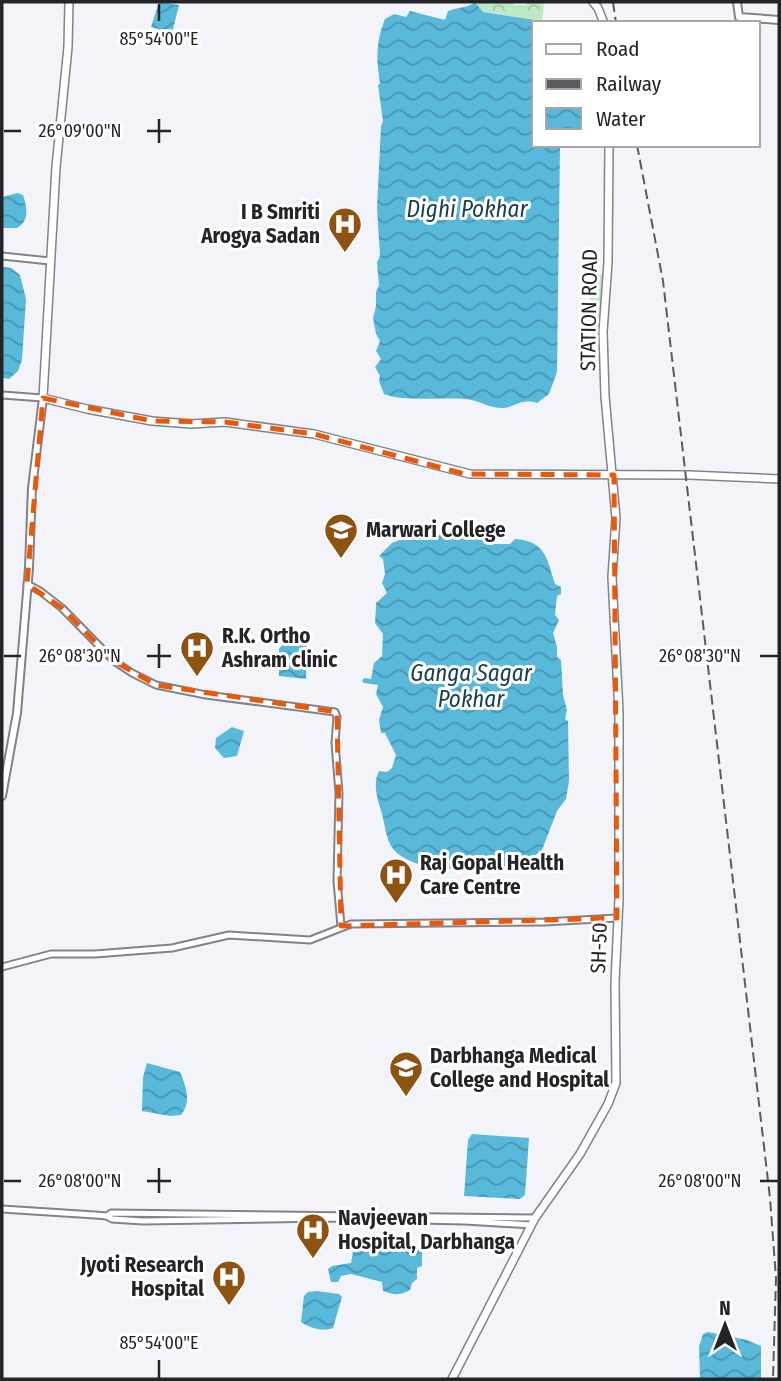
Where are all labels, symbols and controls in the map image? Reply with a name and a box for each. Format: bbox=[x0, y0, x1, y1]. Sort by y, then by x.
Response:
legend bbox=[532, 21, 760, 147]
text: 85°54'00"E bbox=[120, 28, 198, 50]
text: Road bbox=[596, 36, 640, 62]
text: Railway bbox=[596, 71, 662, 97]
text: Water bbox=[596, 106, 646, 132]
text: 26°09'00"N bbox=[39, 120, 121, 142]
water label: Dighi Pokhar bbox=[407, 195, 528, 223]
place label: I B Smriti Arogya Sadan bbox=[200, 199, 320, 249]
hospital icon: I B Smriti Arogya Sadan bbox=[326, 205, 364, 254]
street label: STATION ROAD bbox=[575, 249, 603, 371]
school or university icon: Marwari College bbox=[322, 511, 360, 560]
place label: Marwari College bbox=[366, 517, 506, 543]
place label: R.K. Ortho Ashram clinic bbox=[221, 623, 338, 673]
hospital icon: R.K. Ortho Ashram clinic bbox=[178, 629, 216, 678]
text: 26°08'30"N bbox=[39, 645, 121, 667]
text: 26°08'30"N bbox=[659, 645, 741, 667]
water label: Ganga Sagar Pokhar bbox=[410, 659, 533, 713]
place label: Raj Gopal Health Care Centre bbox=[420, 850, 564, 900]
hospital icon: Raj Gopal Health Care Centre bbox=[377, 856, 415, 905]
street label: SH-50 bbox=[585, 922, 613, 974]
place label: Darbhanga Medical College and Hospital bbox=[430, 1043, 609, 1093]
school or university icon: Darbhanga Medical College and Hospital bbox=[387, 1049, 425, 1098]
text: 26°08'00"N bbox=[39, 1170, 122, 1192]
text: 26°08'00"N bbox=[659, 1170, 742, 1192]
place label: Navjeevan Hospital, Darbhanga bbox=[338, 1205, 515, 1255]
hospital icon: Navjeevan Hospital, Darbhanga bbox=[294, 1211, 332, 1260]
place label: Jyoti Research Hospital bbox=[79, 1252, 204, 1302]
hospital icon: Jyoti Research Hospital bbox=[210, 1258, 248, 1307]
north arrow bbox=[690, 1290, 760, 1360]
text: N bbox=[719, 1297, 731, 1320]
text: 85°54'00"E bbox=[120, 1332, 198, 1354]

